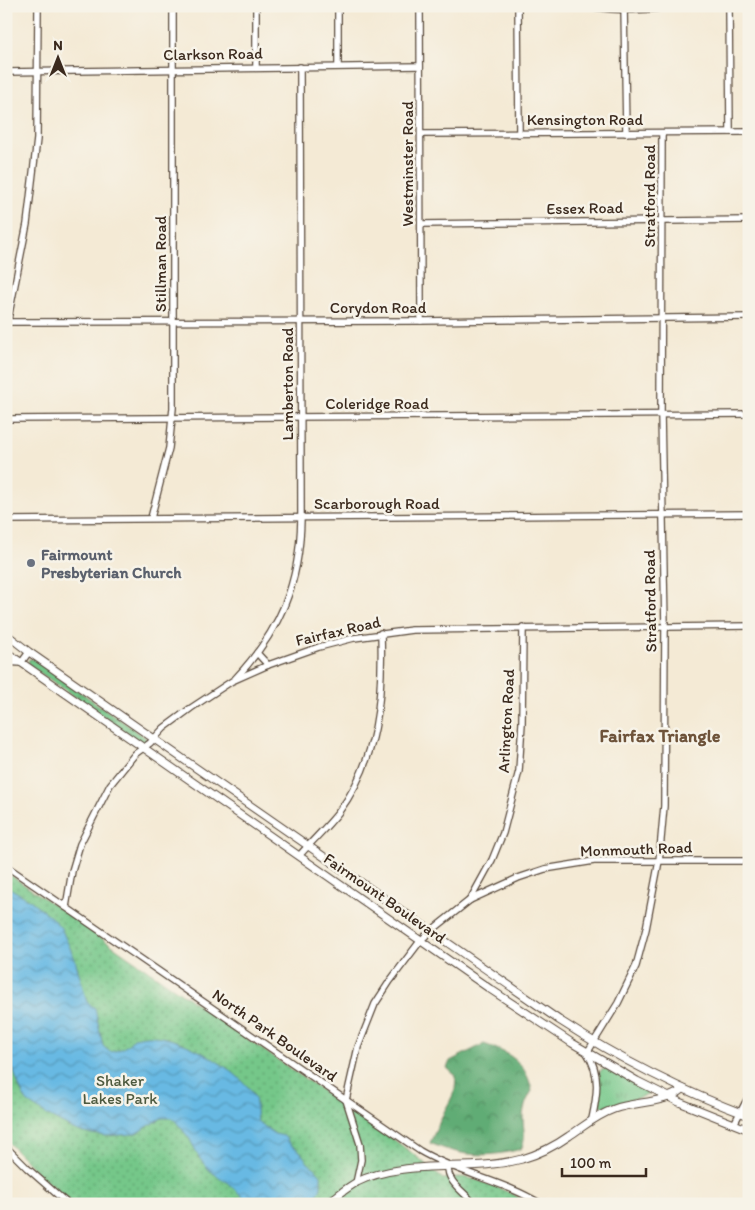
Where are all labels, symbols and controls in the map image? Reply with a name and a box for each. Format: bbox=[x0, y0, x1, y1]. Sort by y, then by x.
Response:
north arrow bbox=[32, 32, 82, 82]
text: N bbox=[53, 37, 63, 54]
street label: Clarkson Road bbox=[163, 44, 263, 64]
street label: Westminster Road bbox=[398, 101, 417, 227]
street label: Kensington Road bbox=[527, 110, 643, 129]
street label: Stratford Road bbox=[640, 144, 659, 247]
street label: Essex Road bbox=[546, 198, 624, 218]
street label: Stillman Road bbox=[151, 215, 170, 312]
street label: Corydon Road bbox=[330, 298, 427, 317]
street label: Lamberton Road bbox=[278, 327, 297, 440]
street label: Coleridge Road bbox=[325, 394, 429, 413]
street label: Scarborough Road bbox=[314, 494, 440, 513]
place label: Fairmount Presbyterian Church bbox=[41, 545, 182, 583]
street label: Stratford Road bbox=[640, 549, 660, 653]
marker: Fairmount Presbyterian Church bbox=[25, 557, 37, 569]
street label: Fairfax Road bbox=[294, 612, 383, 650]
street label: Arlington Road bbox=[494, 668, 518, 774]
district label: Fairfax Triangle bbox=[600, 725, 721, 747]
street label: Monmouth Road bbox=[580, 838, 693, 860]
street label: Fairmount Boulevard bbox=[320, 849, 450, 948]
street label: North Park Boulevard bbox=[209, 985, 342, 1086]
park label: Shaker Lakes Park bbox=[82, 1071, 158, 1108]
scale bar bbox=[562, 1145, 646, 1177]
text: 100 m bbox=[570, 1154, 612, 1172]

